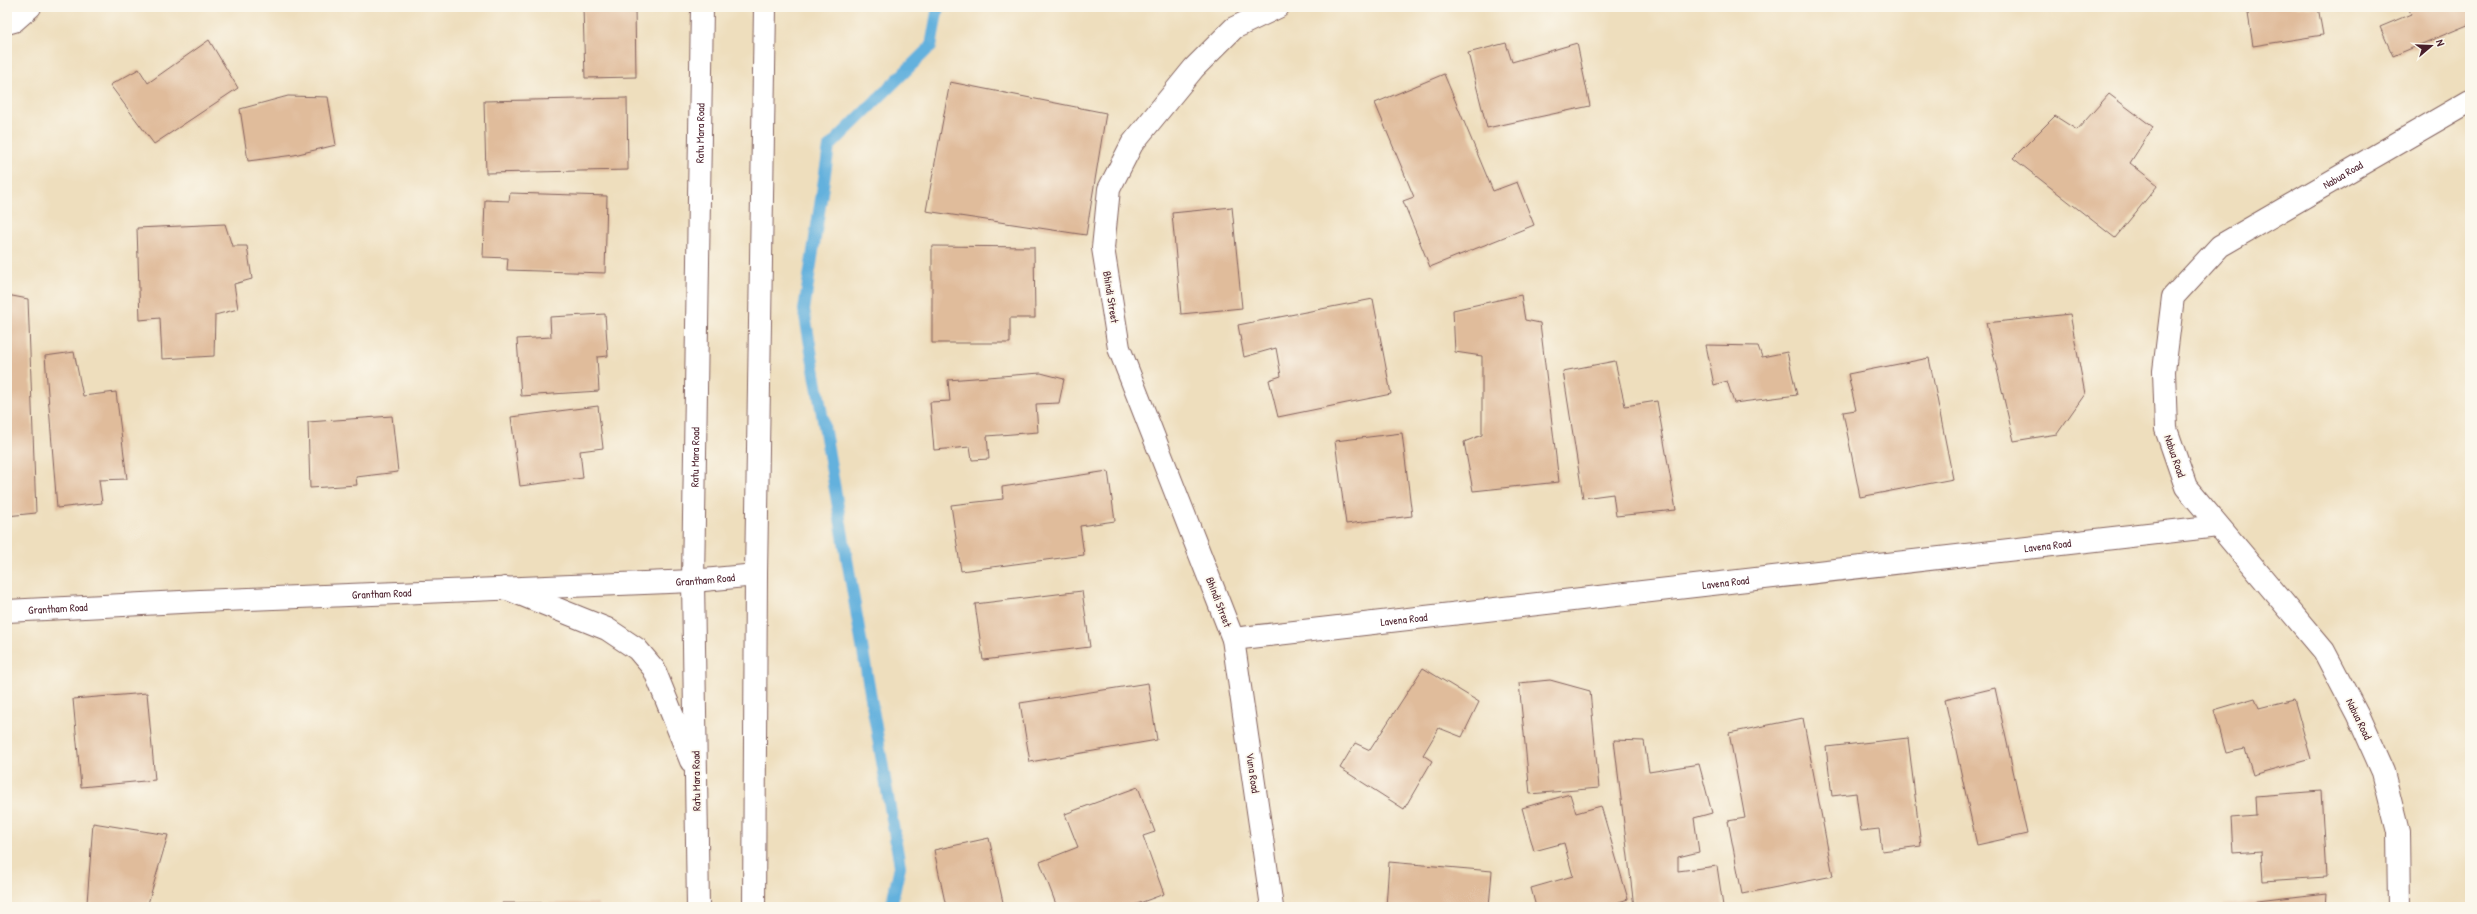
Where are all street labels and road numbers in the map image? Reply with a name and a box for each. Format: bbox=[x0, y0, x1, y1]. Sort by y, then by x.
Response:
street label: Ratu Mara Road bbox=[693, 102, 708, 163]
street label: Nabua Road bbox=[2320, 157, 2366, 192]
street label: Bhindi Street bbox=[1100, 270, 1122, 324]
street label: Ratu Mara Road bbox=[687, 426, 702, 487]
street label: Nabua Road bbox=[2161, 433, 2189, 480]
street label: Lavena Road bbox=[2023, 536, 2073, 555]
street label: Grantham Road bbox=[675, 570, 736, 589]
street label: Lavena Road bbox=[1702, 573, 1751, 592]
street label: Bhindi Street bbox=[1203, 575, 1235, 629]
street label: Grantham Road bbox=[352, 585, 412, 602]
street label: Grantham Road bbox=[28, 600, 89, 617]
street label: Lavena Road bbox=[1380, 610, 1429, 629]
street label: Nabua Road bbox=[2343, 696, 2375, 742]
street label: Ratu Mara Road bbox=[688, 750, 704, 811]
street label: Vuna Road bbox=[1243, 752, 1263, 795]

